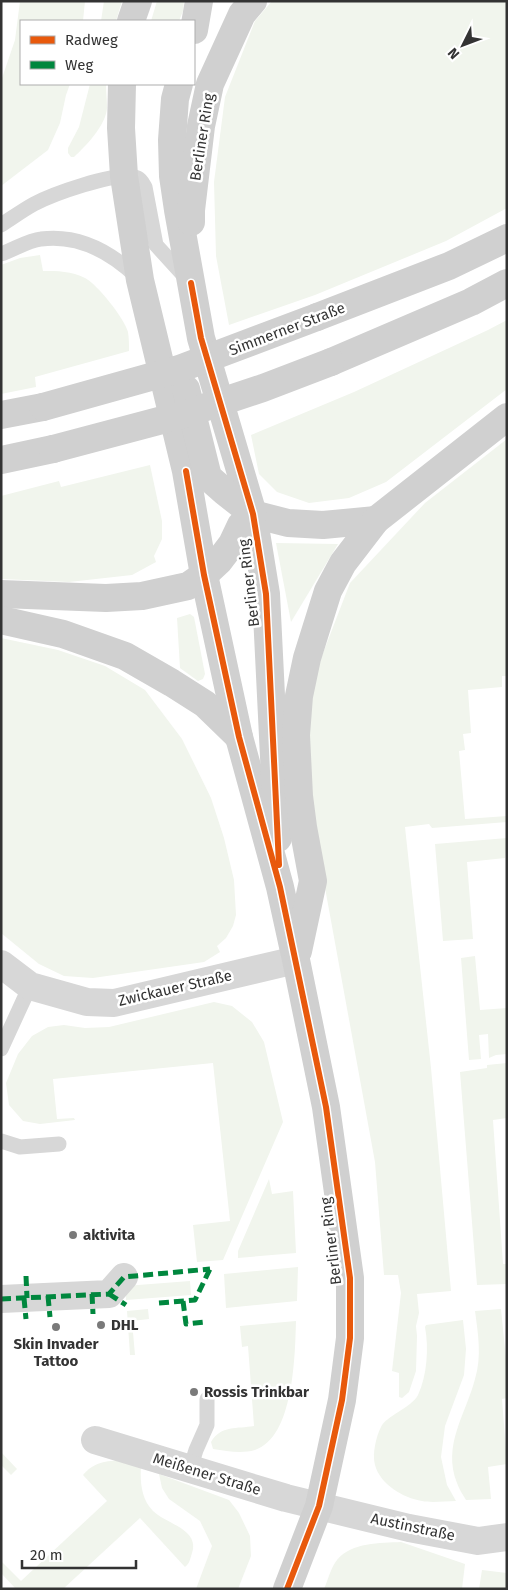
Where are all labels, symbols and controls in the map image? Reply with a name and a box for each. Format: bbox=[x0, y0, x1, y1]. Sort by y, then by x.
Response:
legend bbox=[20, 20, 195, 85]
north arrow bbox=[438, 20, 488, 70]
text: Radweg bbox=[65, 31, 118, 49]
text: N bbox=[444, 44, 463, 63]
text: Weg bbox=[65, 56, 93, 74]
street label: Berliner Ring bbox=[186, 92, 218, 182]
street label: Simmerner Straße bbox=[226, 299, 348, 359]
street label: Berliner Ring bbox=[235, 538, 263, 628]
street label: Zwickauer Straße bbox=[116, 966, 234, 1010]
street label: Berliner Ring bbox=[317, 1196, 345, 1286]
place label: aktivita bbox=[83, 1226, 135, 1244]
marker: aktivita bbox=[67, 1229, 79, 1241]
place label: DHL bbox=[111, 1316, 139, 1334]
marker: DHL bbox=[95, 1319, 107, 1331]
marker: Skin Invader Tattoo bbox=[50, 1321, 62, 1333]
place label: Skin Invader Tattoo bbox=[13, 1335, 100, 1370]
place label: Rossis Trinkbar bbox=[204, 1383, 310, 1401]
marker: Rossis Trinkbar bbox=[188, 1386, 200, 1398]
street label: Meißener Straße bbox=[151, 1449, 263, 1499]
street label: Austinstraße bbox=[369, 1509, 457, 1545]
scale bar bbox=[22, 1538, 136, 1570]
text: 20 m bbox=[30, 1546, 63, 1564]

